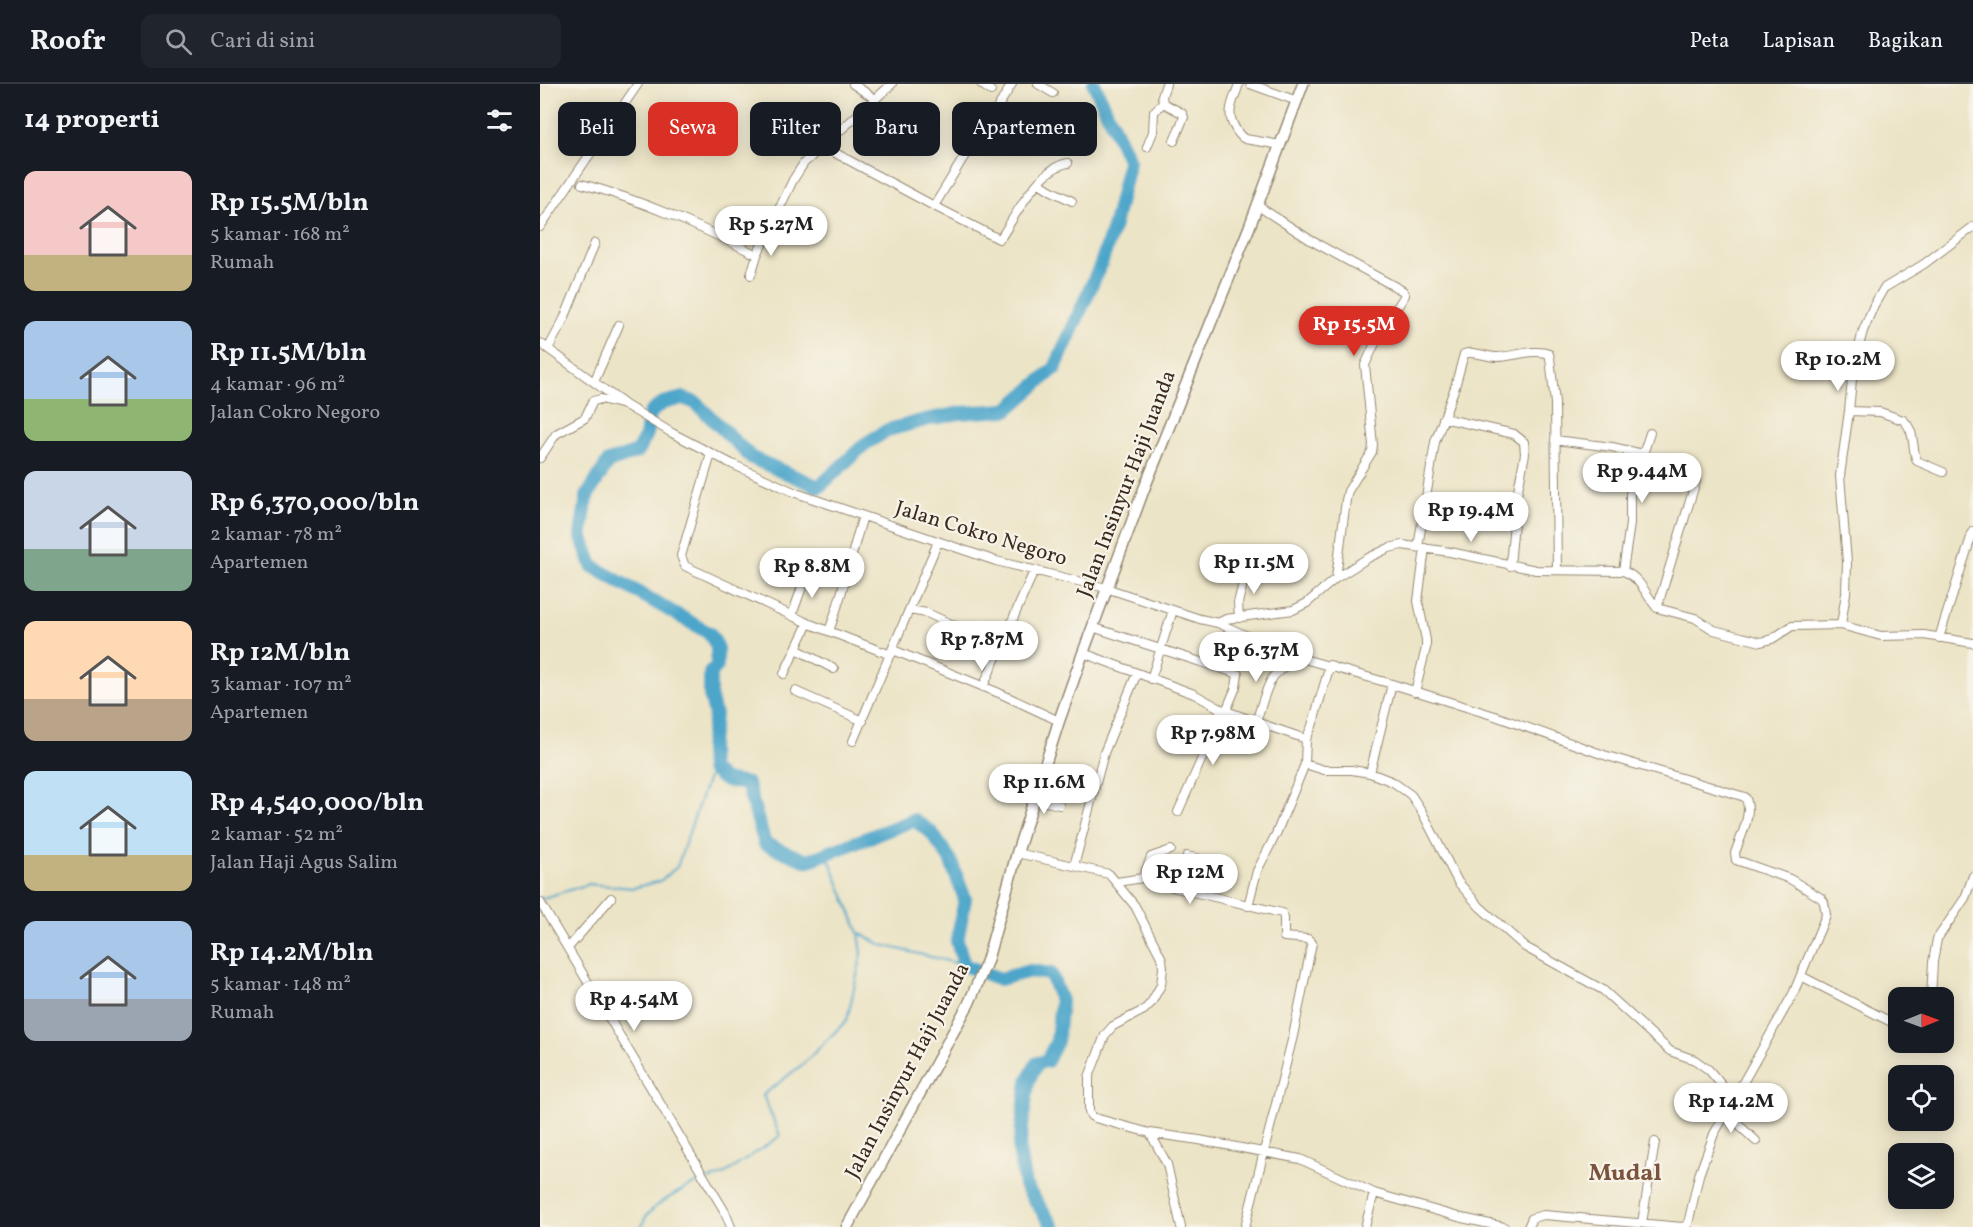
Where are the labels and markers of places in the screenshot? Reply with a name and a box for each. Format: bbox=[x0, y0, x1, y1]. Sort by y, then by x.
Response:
pin: Rp 5.27M bbox=[709, 206, 833, 257]
pin: Rp 15.5M bbox=[1292, 306, 1416, 357]
pin: Rp 10.2M bbox=[1776, 341, 1900, 392]
pin: Rp 9.44M bbox=[1580, 453, 1704, 504]
pin: Rp 19.4M bbox=[1409, 492, 1533, 543]
pin: Rp 11.5M bbox=[1192, 544, 1316, 595]
pin: Rp 8.8M bbox=[757, 548, 867, 599]
pin: Rp 7.87M bbox=[920, 621, 1044, 672]
pin: Rp 6.37M bbox=[1194, 632, 1318, 683]
pin: Rp 7.98M bbox=[1151, 715, 1275, 766]
pin: Rp 11.6M bbox=[982, 764, 1106, 815]
pin: Rp 12M bbox=[1141, 854, 1239, 905]
pin: Rp 4.54M bbox=[572, 981, 696, 1032]
pin: Rp 14.2M bbox=[1669, 1083, 1793, 1134]

